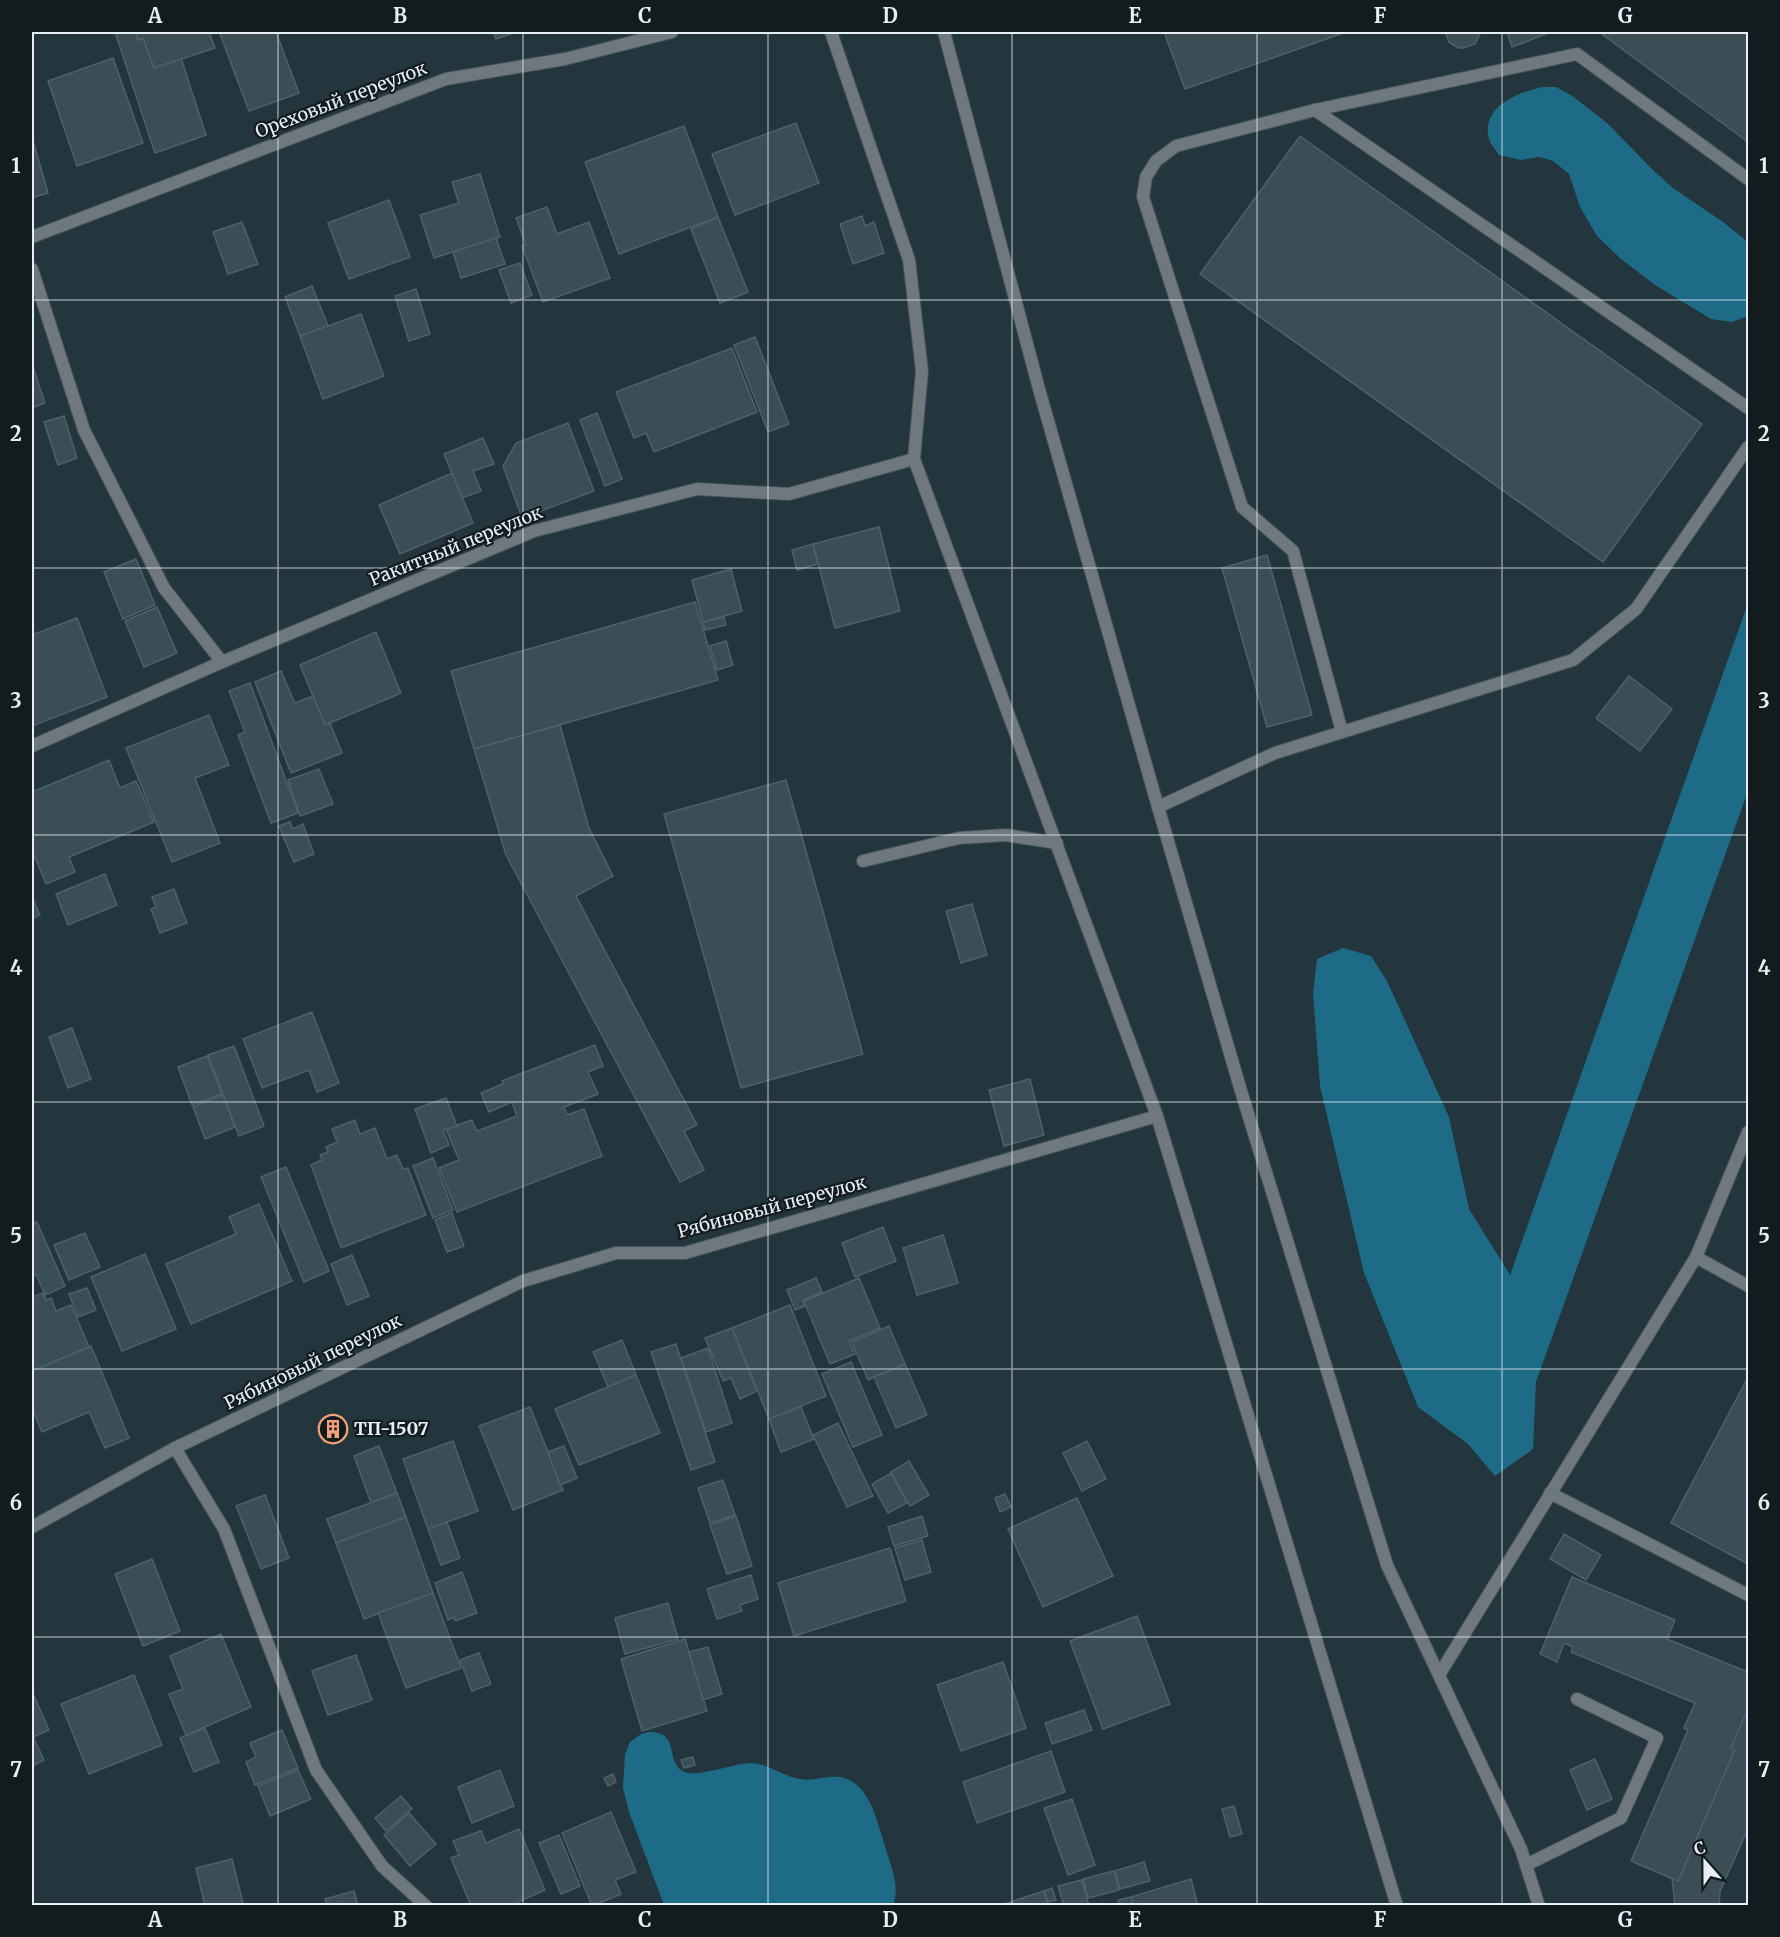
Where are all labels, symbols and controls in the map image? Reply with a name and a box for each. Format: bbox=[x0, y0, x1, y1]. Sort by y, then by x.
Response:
text: A bbox=[147, 3, 163, 28]
text: B bbox=[393, 3, 407, 28]
text: C bbox=[638, 3, 652, 28]
text: D bbox=[882, 3, 898, 28]
text: E bbox=[1128, 3, 1142, 28]
text: F bbox=[1374, 3, 1387, 28]
text: G bbox=[1618, 3, 1633, 28]
street label: Ореховый переулок bbox=[252, 56, 430, 143]
text: 1 bbox=[11, 153, 21, 178]
text: 1 bbox=[1759, 153, 1769, 178]
text: 2 bbox=[10, 421, 22, 446]
text: 2 bbox=[1758, 421, 1770, 446]
street label: Ракитный переулок bbox=[366, 500, 546, 591]
text: 3 bbox=[10, 688, 22, 713]
text: 3 bbox=[1758, 688, 1770, 713]
text: 4 bbox=[10, 955, 23, 980]
text: 4 bbox=[1758, 955, 1771, 980]
street label: Рябиновый переулок bbox=[675, 1170, 869, 1243]
text: 5 bbox=[10, 1223, 22, 1248]
text: 5 bbox=[1758, 1223, 1770, 1248]
street label: Рябиновый переулок bbox=[220, 1308, 406, 1415]
building icon: ТП-1507 bbox=[317, 1413, 349, 1445]
place label: ТП-1507 bbox=[354, 1417, 429, 1440]
text: 6 bbox=[10, 1490, 22, 1515]
text: 6 bbox=[1758, 1490, 1770, 1515]
text: 7 bbox=[10, 1757, 22, 1782]
text: 7 bbox=[1758, 1757, 1770, 1782]
north arrow bbox=[1675, 1832, 1735, 1892]
text: С bbox=[1691, 1837, 1708, 1859]
text: A bbox=[147, 1907, 163, 1932]
text: B bbox=[393, 1907, 407, 1932]
text: C bbox=[638, 1907, 652, 1932]
text: D bbox=[882, 1907, 898, 1932]
text: E bbox=[1128, 1907, 1142, 1932]
text: F bbox=[1374, 1907, 1387, 1932]
text: G bbox=[1618, 1907, 1633, 1932]

